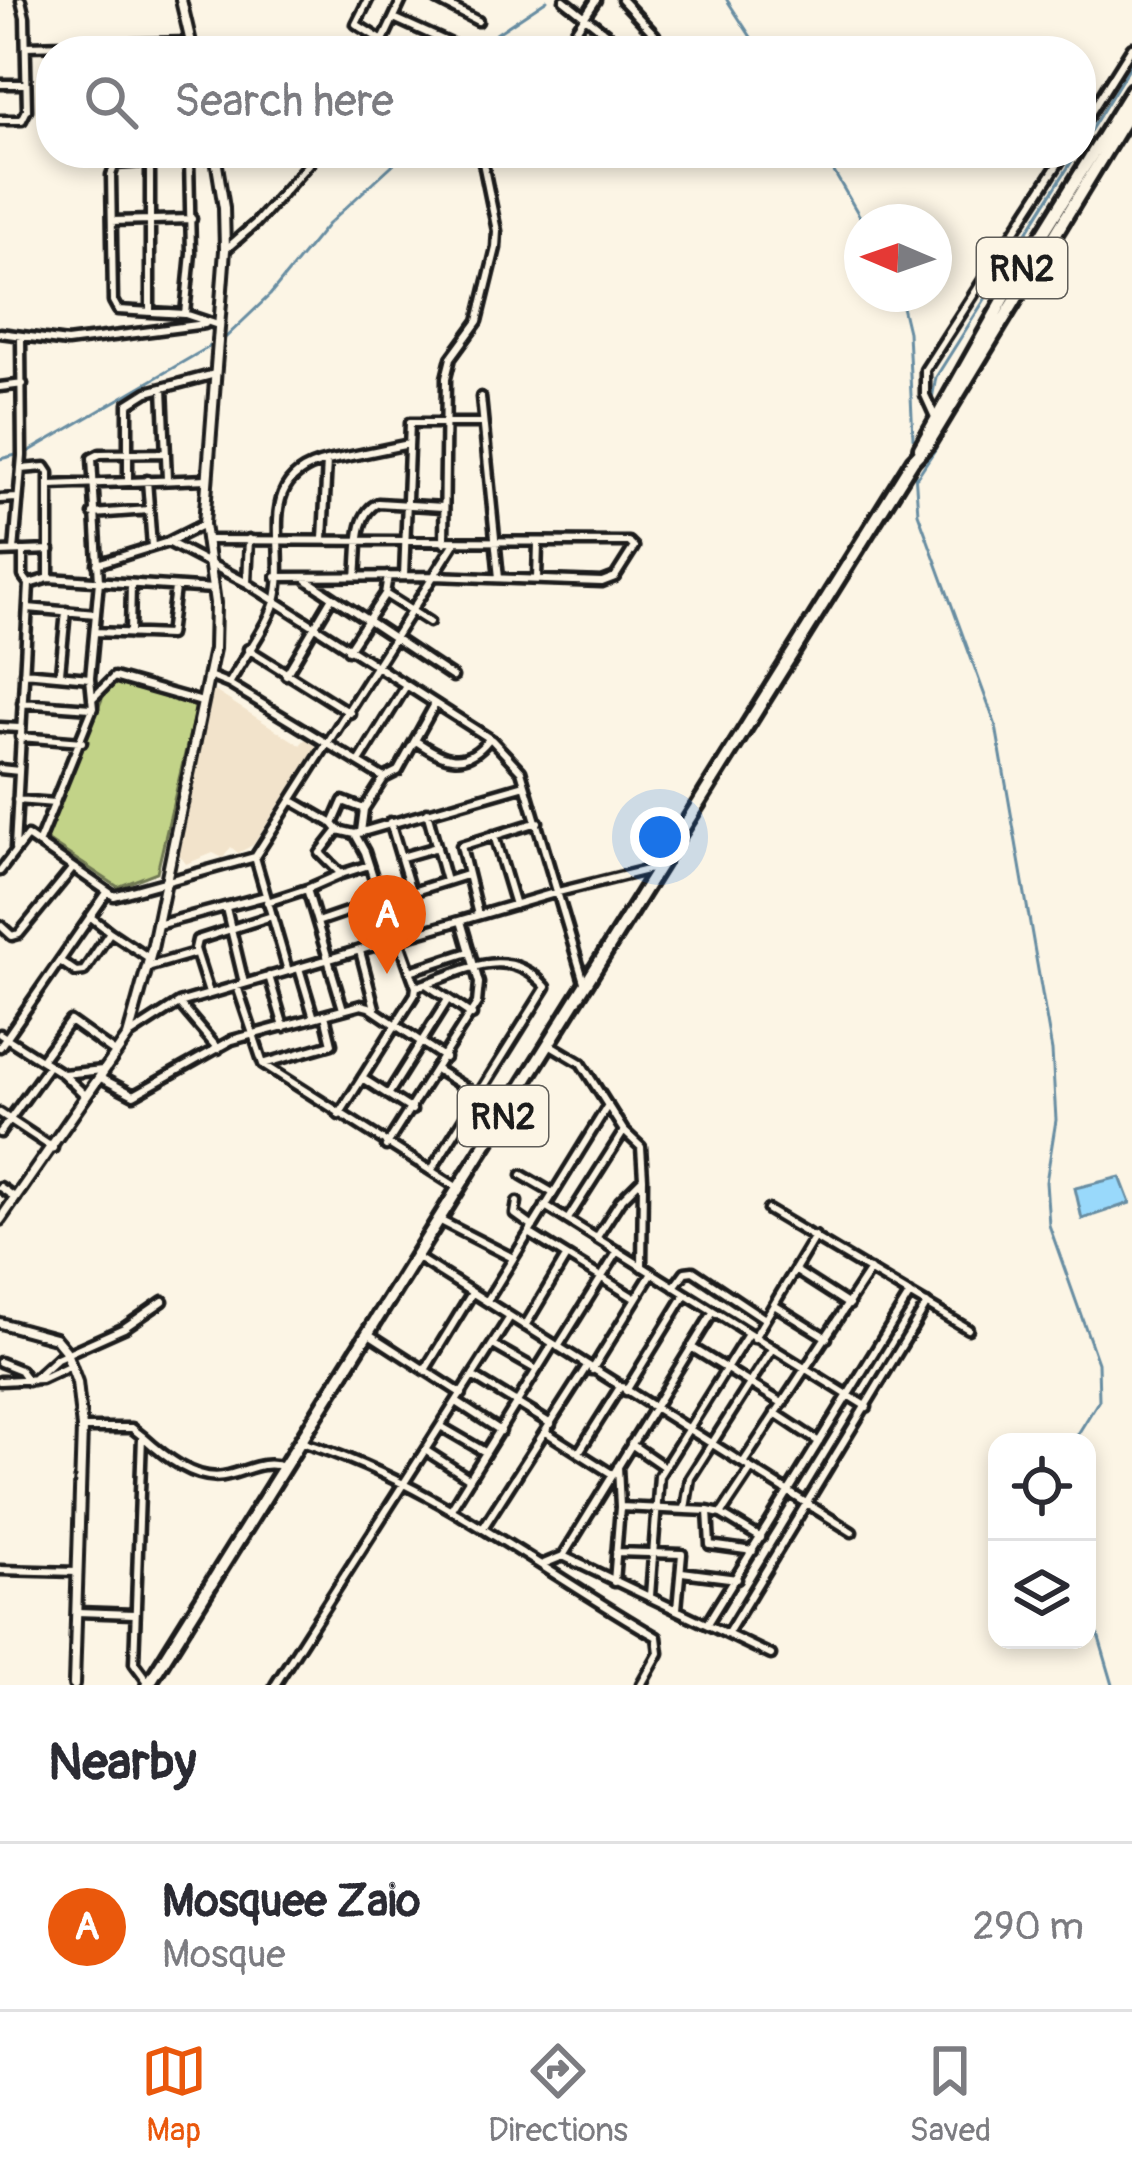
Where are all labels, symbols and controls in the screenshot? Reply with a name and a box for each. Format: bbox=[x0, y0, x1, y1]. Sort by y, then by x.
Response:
search box bbox=[36, 36, 1096, 168]
icon: search bbox=[78, 69, 144, 135]
text: Search here bbox=[174, 74, 394, 130]
north arrow bbox=[844, 204, 952, 312]
road number: RN2 bbox=[977, 238, 1067, 298]
your location bbox=[630, 807, 690, 867]
pin: A bbox=[348, 875, 426, 974]
road number: RN2 bbox=[458, 1086, 548, 1146]
map controls bbox=[988, 1433, 1096, 1649]
button: locate bbox=[988, 1433, 1096, 1541]
button: layers bbox=[988, 1541, 1096, 1649]
text: Nearby bbox=[48, 1731, 196, 1795]
text: Mosquee Zaio bbox=[162, 1874, 420, 1930]
text: A bbox=[74, 1902, 100, 1951]
text: 290 m bbox=[972, 1902, 1084, 1951]
text: Mosque bbox=[162, 1930, 286, 1979]
tab: Map bbox=[141, 2038, 207, 2151]
tab: Directions bbox=[488, 2038, 628, 2151]
tab: Saved bbox=[909, 2038, 991, 2151]

